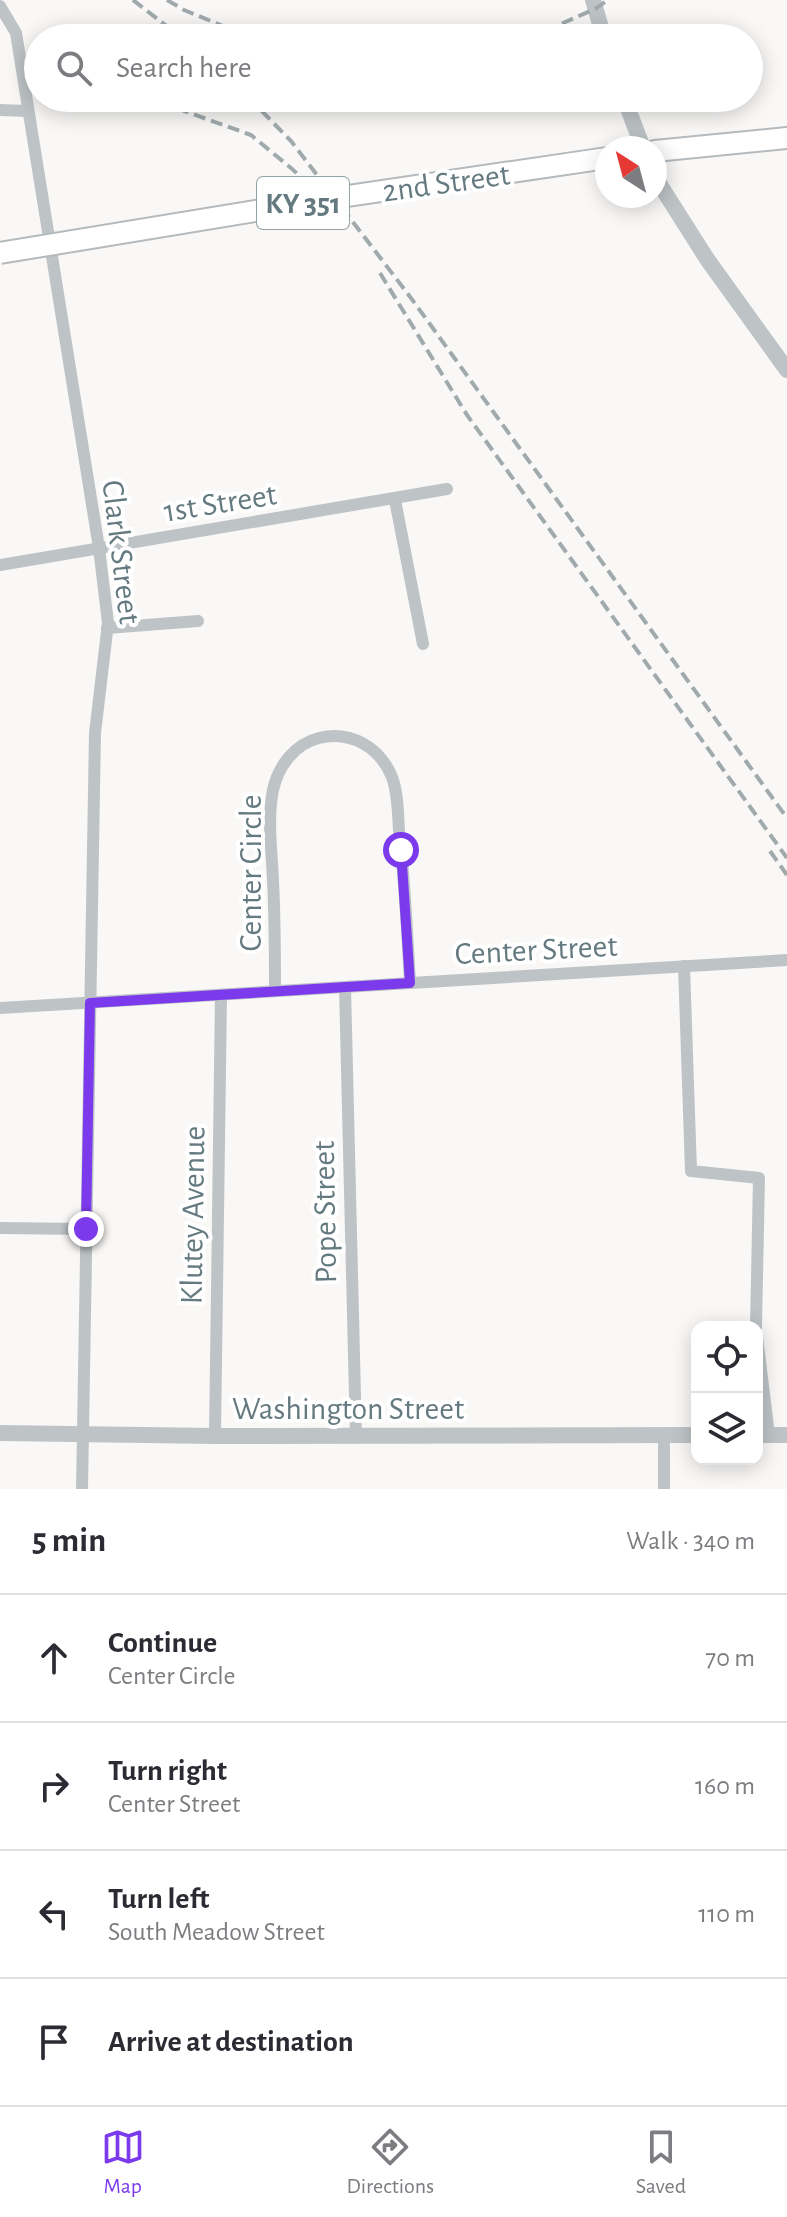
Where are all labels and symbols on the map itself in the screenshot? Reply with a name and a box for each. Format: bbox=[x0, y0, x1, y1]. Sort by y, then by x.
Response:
north arrow bbox=[595, 136, 667, 208]
street label: 2nd Street bbox=[380, 158, 512, 208]
road number: KY 351 bbox=[257, 177, 349, 229]
street label: Clark Street bbox=[96, 478, 146, 626]
street label: 1st Street bbox=[162, 478, 279, 528]
street label: Center Circle bbox=[235, 794, 267, 952]
route start bbox=[383, 832, 419, 868]
street label: Center Street bbox=[454, 930, 618, 970]
street label: Klutey Avenue bbox=[175, 1126, 211, 1305]
street label: Pope Street bbox=[308, 1140, 342, 1284]
route end bbox=[68, 1211, 104, 1247]
street label: Washington Street bbox=[232, 1393, 464, 1425]

